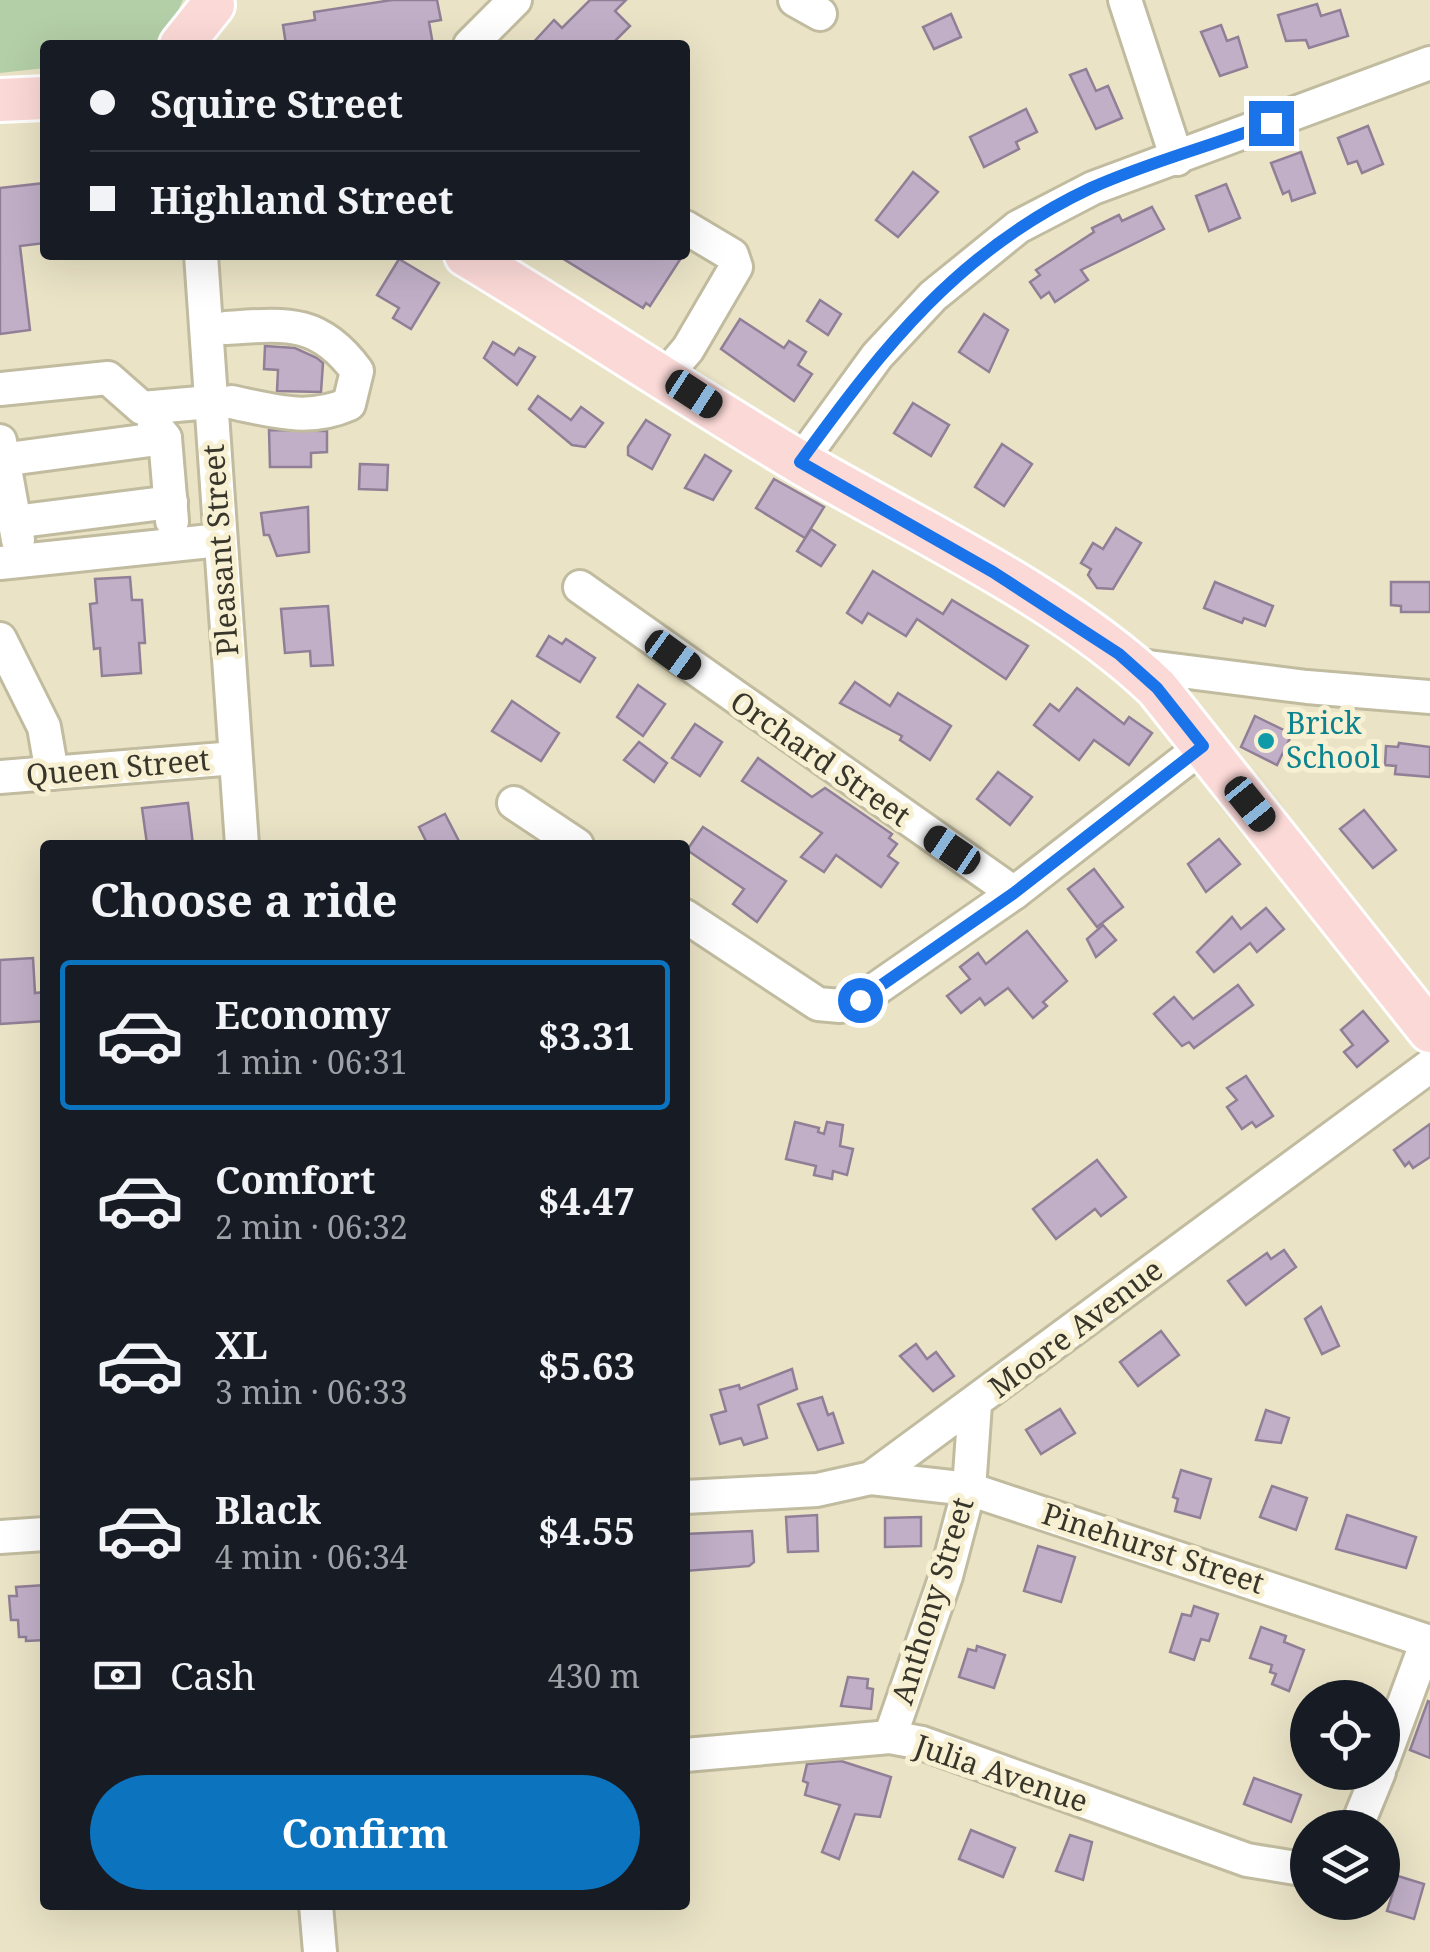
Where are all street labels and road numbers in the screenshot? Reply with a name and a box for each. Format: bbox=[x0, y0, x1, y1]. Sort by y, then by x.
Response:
street label: Pleasant Street bbox=[192, 443, 247, 657]
street label: Orchard Street bbox=[723, 680, 919, 835]
street label: Queen Street bbox=[24, 738, 211, 795]
street label: Moore Avenue bbox=[980, 1249, 1170, 1407]
street label: Anthony Street bbox=[881, 1492, 983, 1709]
street label: Pinehurst Street bbox=[1037, 1492, 1270, 1603]
street label: Julia Avenue bbox=[908, 1723, 1094, 1821]

